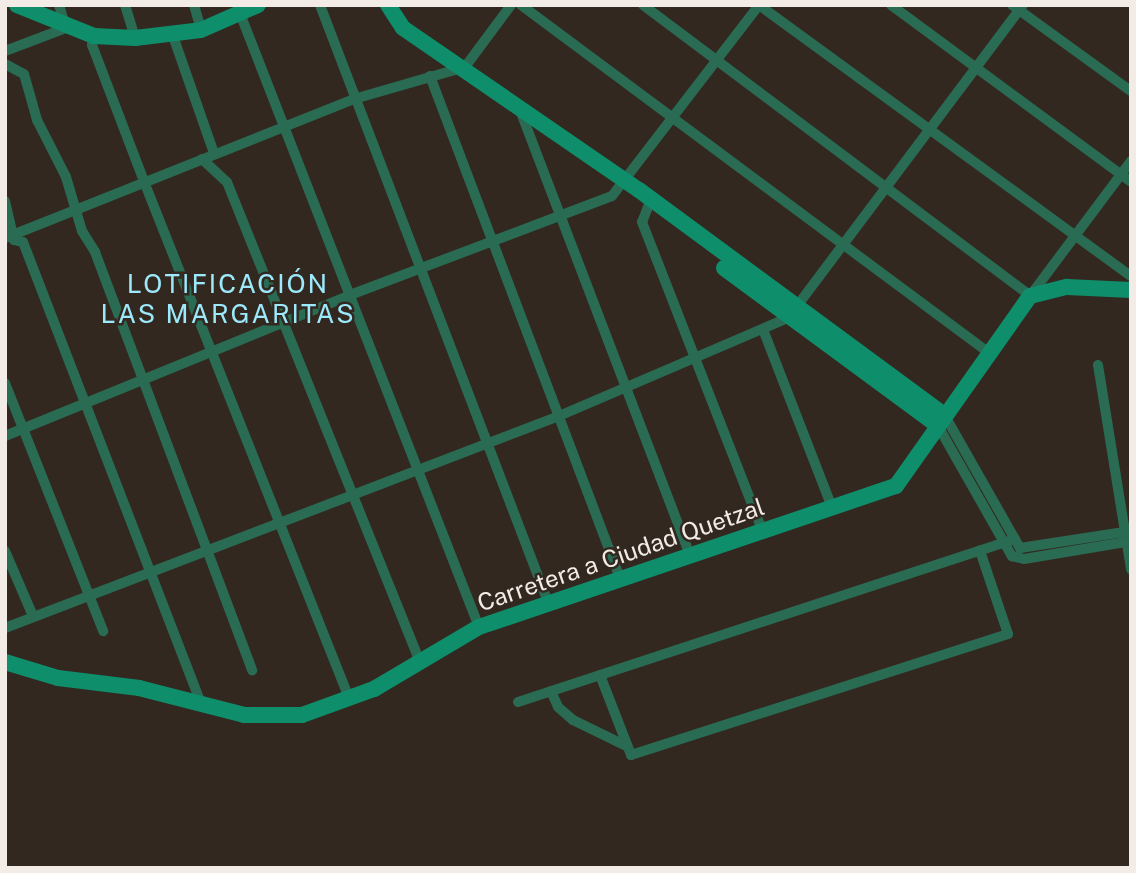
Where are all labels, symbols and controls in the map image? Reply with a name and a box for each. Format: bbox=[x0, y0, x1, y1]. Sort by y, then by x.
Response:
district label: LOTIFICACIÓN LAS MARGARITAS bbox=[102, 268, 354, 330]
street label: Carretera a Ciudad Quetzal bbox=[474, 492, 768, 618]

